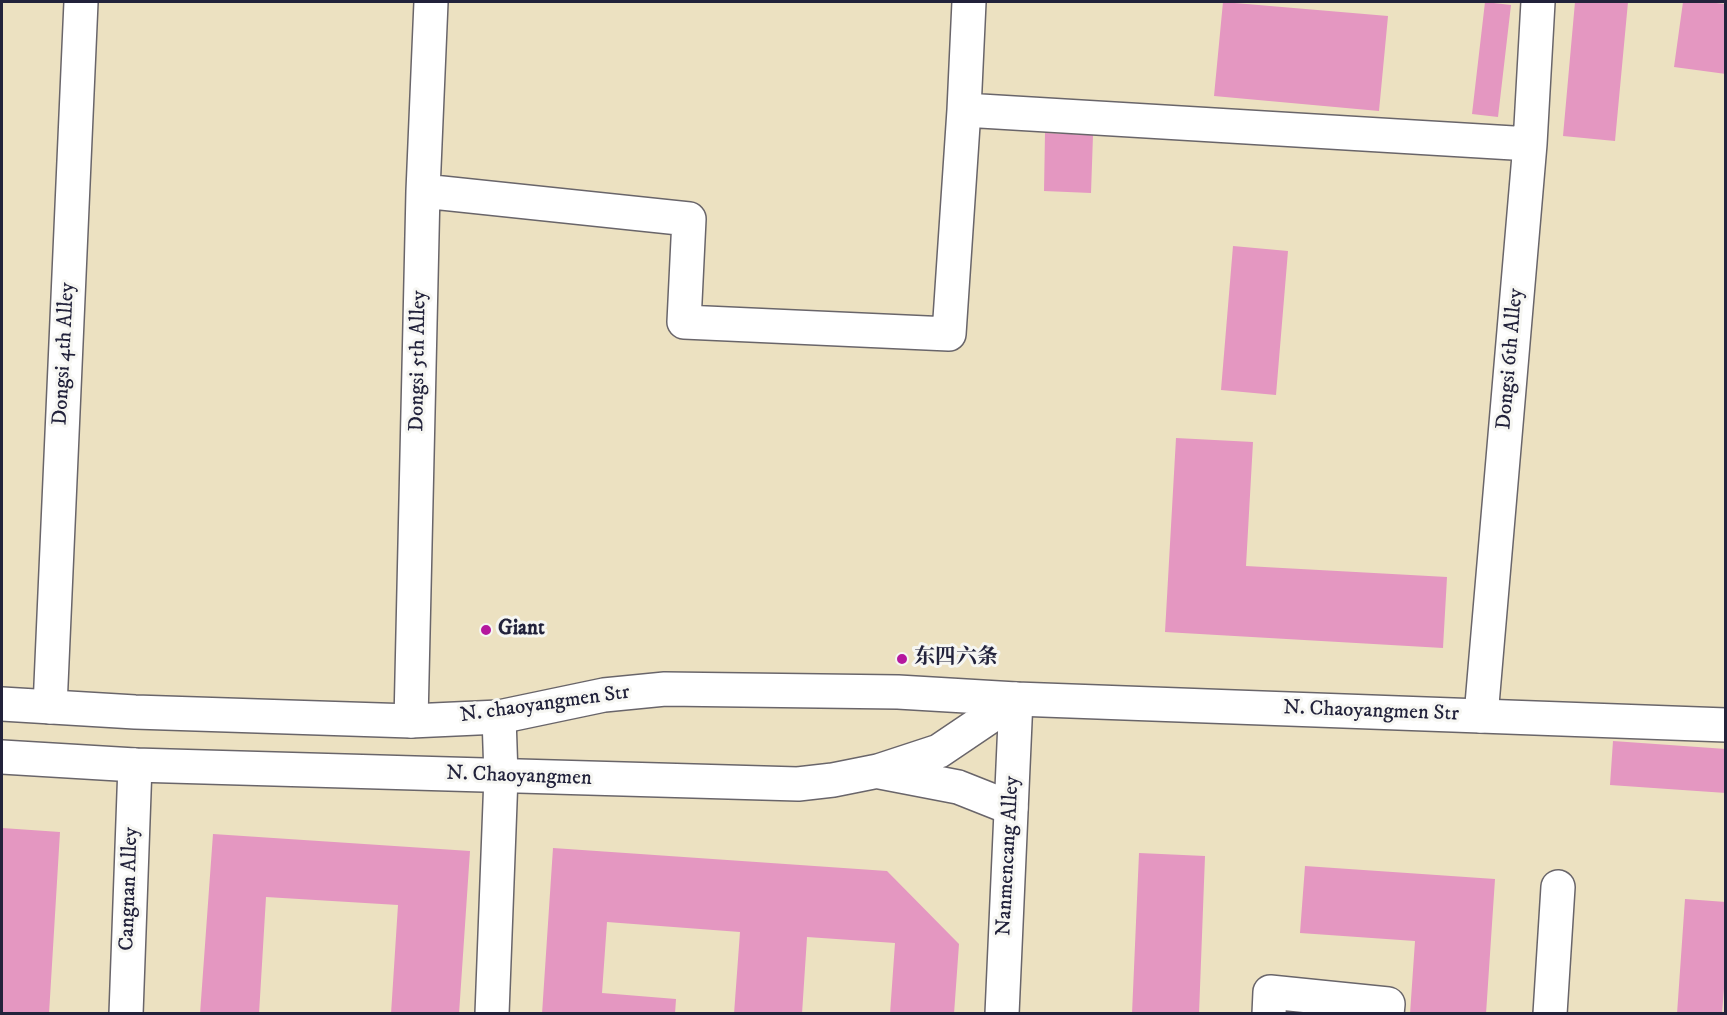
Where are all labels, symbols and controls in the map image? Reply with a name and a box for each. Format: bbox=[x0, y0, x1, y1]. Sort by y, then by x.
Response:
street label: Dongsi 4th Alley bbox=[49, 282, 81, 426]
street label: Dongsi 6th Alley bbox=[1492, 287, 1530, 431]
street label: Dongsi 5th Alley bbox=[405, 290, 433, 432]
place label: Giant bbox=[498, 617, 545, 643]
marker: Giant bbox=[479, 623, 493, 637]
place label: 东四六条 bbox=[914, 646, 998, 672]
marker: 东四六条 bbox=[895, 652, 909, 666]
street label: N. chaoyangmen Str bbox=[459, 681, 631, 729]
street label: N. Chaoyangmen Str bbox=[1283, 696, 1459, 728]
street label: N. Chaoyangmen bbox=[446, 762, 592, 792]
street label: Nanmencang Alley bbox=[992, 775, 1026, 937]
street label: Cangnan Alley bbox=[115, 827, 145, 951]

